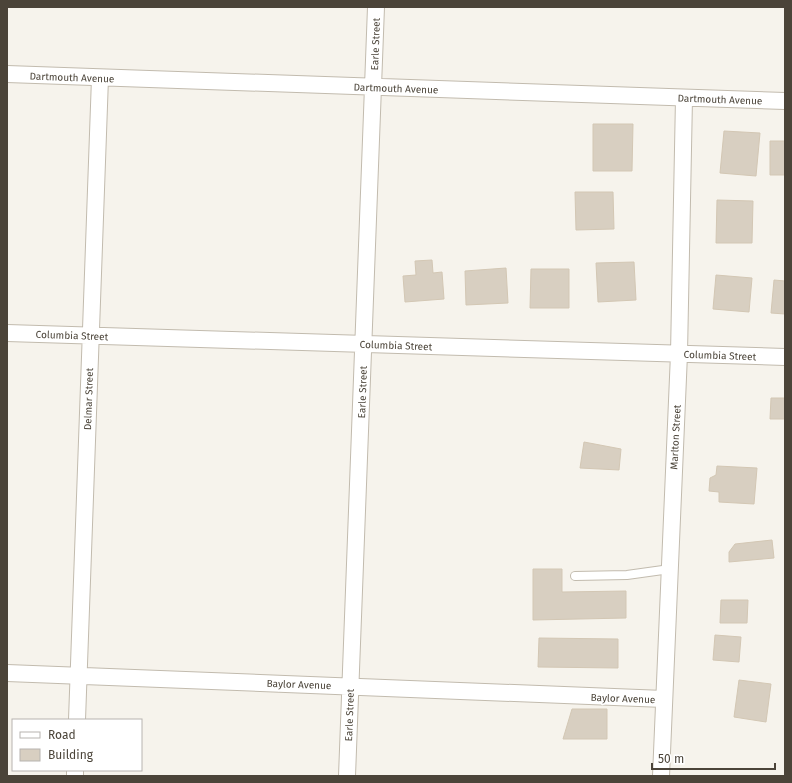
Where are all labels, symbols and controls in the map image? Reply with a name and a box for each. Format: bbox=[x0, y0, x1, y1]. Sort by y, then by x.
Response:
street label: Earle Street bbox=[369, 17, 383, 71]
street label: Dartmouth Avenue bbox=[29, 71, 115, 85]
street label: Dartmouth Avenue bbox=[353, 82, 439, 96]
street label: Dartmouth Avenue bbox=[677, 93, 763, 107]
street label: Columbia Street bbox=[36, 329, 109, 343]
street label: Columbia Street bbox=[360, 339, 433, 353]
street label: Columbia Street bbox=[684, 349, 757, 363]
street label: Earle Street bbox=[356, 365, 370, 419]
street label: Delmar Street bbox=[82, 367, 96, 430]
street label: Marlton Street bbox=[668, 404, 684, 470]
street label: Baylor Avenue bbox=[266, 678, 332, 692]
street label: Earle Street bbox=[343, 688, 357, 742]
street label: Baylor Avenue bbox=[590, 692, 656, 706]
legend bbox=[12, 719, 142, 771]
text: Road bbox=[48, 728, 76, 742]
scale bar bbox=[652, 745, 775, 771]
text: Building bbox=[48, 748, 94, 762]
text: 50 m bbox=[658, 752, 684, 766]

